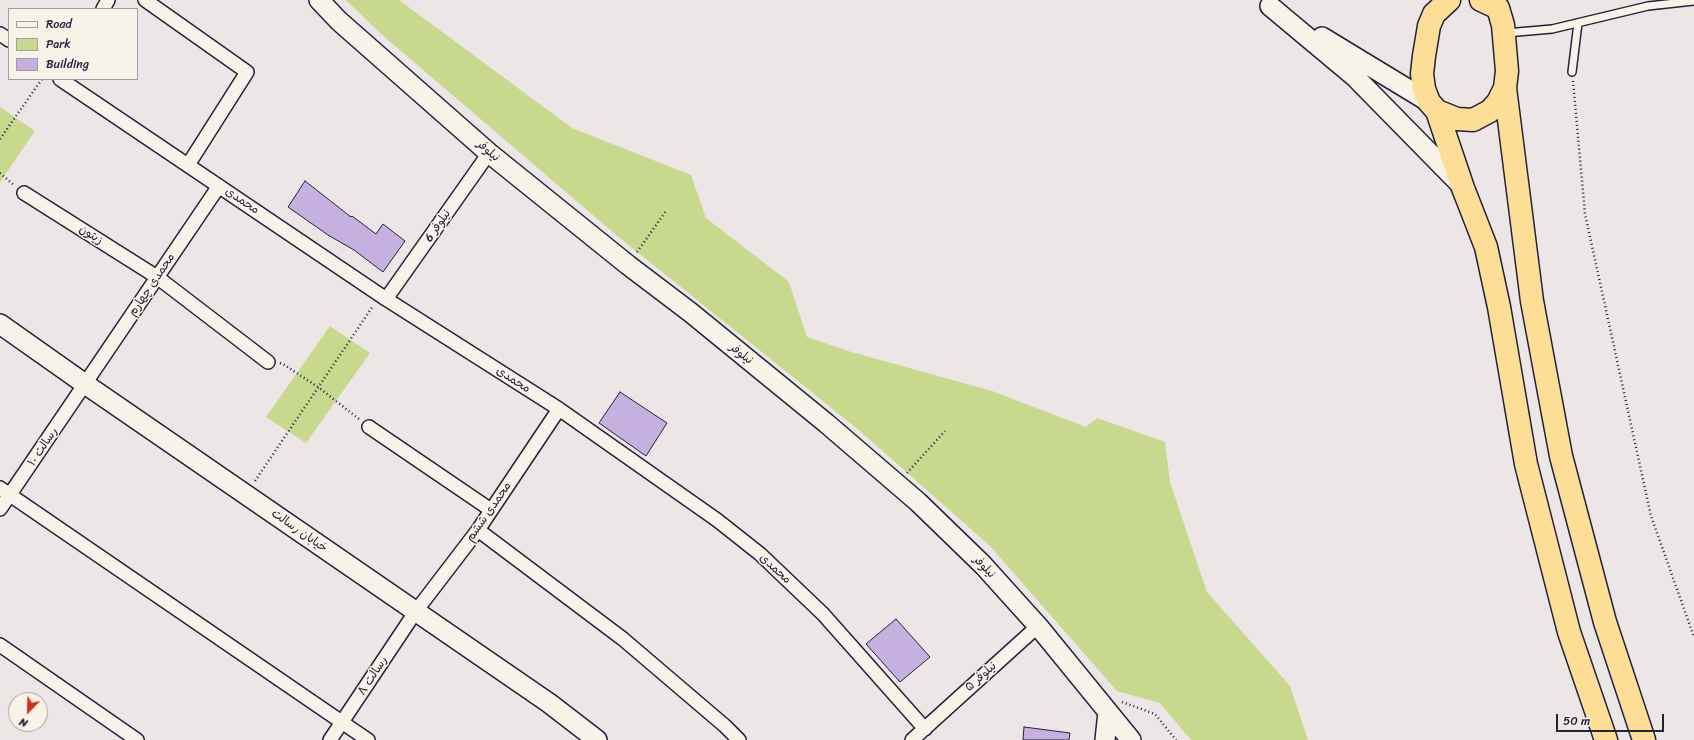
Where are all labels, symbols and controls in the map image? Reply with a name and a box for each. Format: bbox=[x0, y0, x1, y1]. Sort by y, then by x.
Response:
legend bbox=[8, 8, 138, 80]
text: Road bbox=[46, 13, 72, 35]
text: Park bbox=[46, 33, 71, 55]
text: Building bbox=[46, 53, 89, 75]
street label: نیلوفر bbox=[473, 137, 503, 165]
street label: محمدی bbox=[222, 184, 262, 218]
street label: نیلوفر 6 bbox=[422, 207, 454, 245]
street label: زیتون bbox=[76, 222, 106, 248]
street label: محمدی چهارم bbox=[126, 251, 178, 319]
street label: نیلوفر bbox=[726, 340, 756, 368]
street label: محمدی bbox=[493, 364, 533, 396]
street label: رسالت ۱۰ bbox=[25, 425, 61, 469]
street label: محمدی ششم bbox=[463, 479, 515, 545]
street label: خیابان رسالت bbox=[268, 506, 330, 556]
street label: محمدی bbox=[756, 551, 794, 587]
street label: نیلوفر bbox=[970, 553, 998, 581]
street label: ۸ رسالت bbox=[355, 654, 391, 698]
street label: نیلوفر ۵ bbox=[962, 659, 1000, 695]
north arrow bbox=[8, 692, 48, 732]
scale bar bbox=[1558, 706, 1666, 732]
text: 50 m bbox=[1563, 710, 1590, 732]
text: N bbox=[16, 712, 31, 733]

